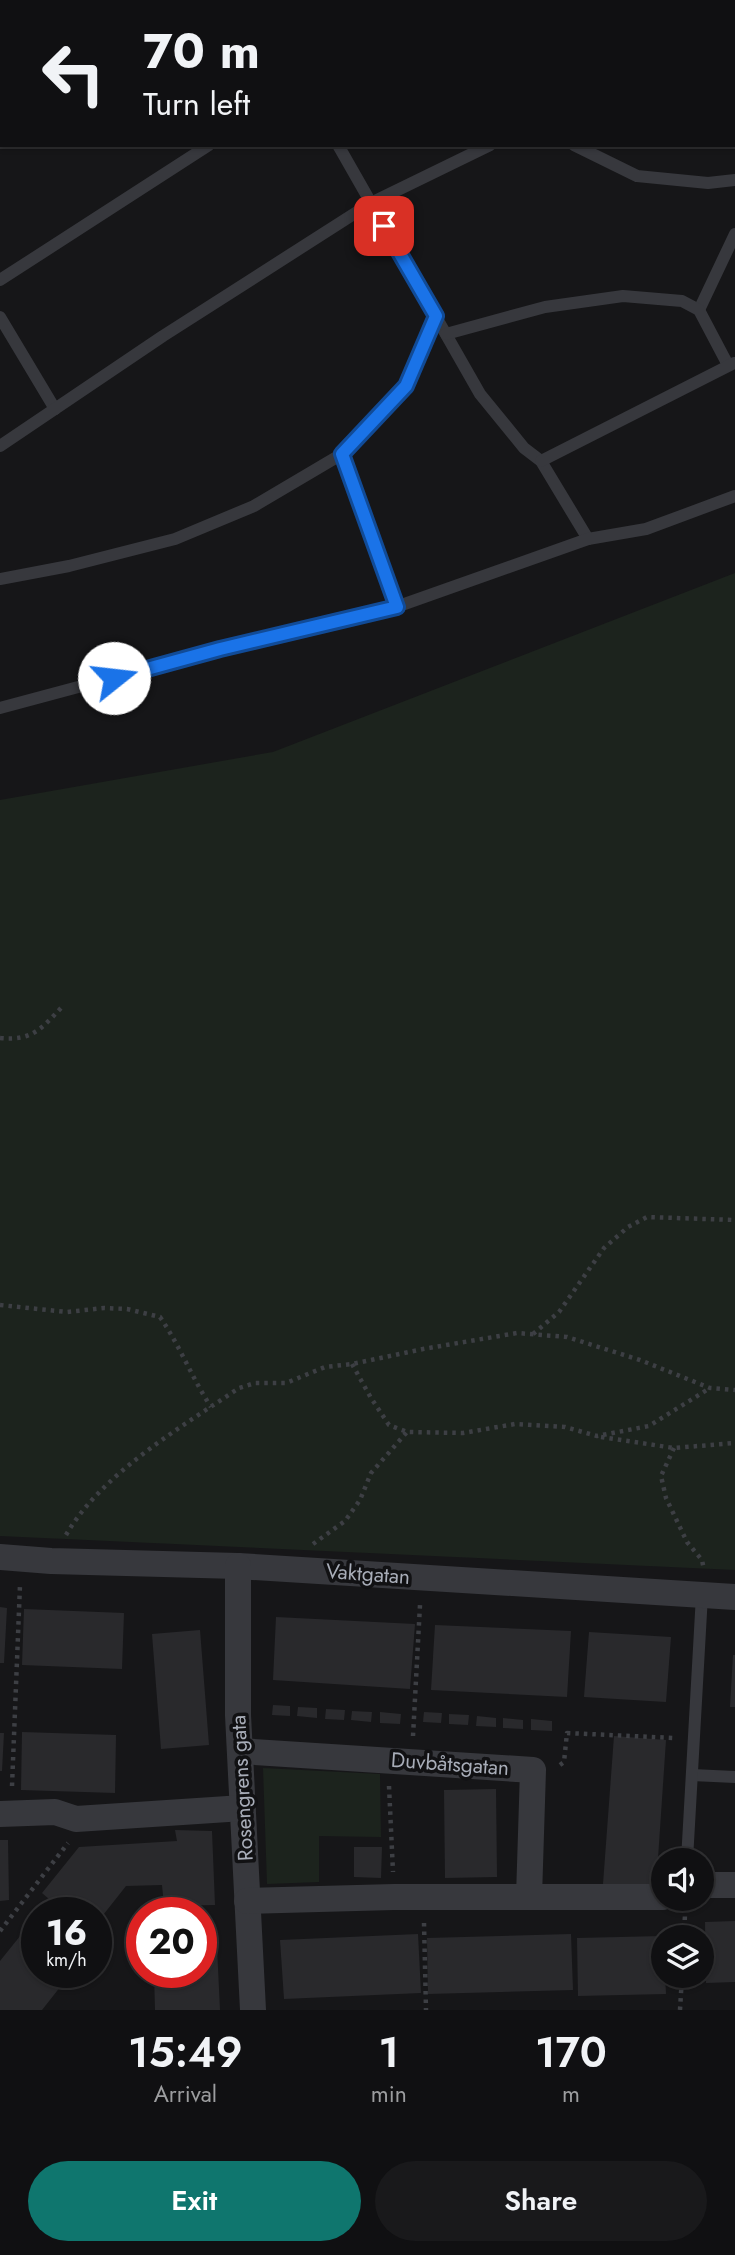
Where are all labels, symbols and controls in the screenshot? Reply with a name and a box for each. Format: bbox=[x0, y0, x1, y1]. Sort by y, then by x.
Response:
text: 70 m bbox=[143, 16, 260, 86]
icon: left bbox=[28, 28, 119, 119]
text: Turn left bbox=[143, 81, 250, 127]
pin bbox=[354, 196, 414, 256]
icon: arrive bbox=[365, 207, 403, 245]
position arrow bbox=[77, 641, 151, 715]
street label: Vaktgatan bbox=[325, 1556, 411, 1592]
street label: Rosengrens gata bbox=[223, 1714, 261, 1862]
street label: Duvbåtsgatan bbox=[390, 1745, 510, 1783]
map controls bbox=[651, 1848, 714, 1988]
button: sound bbox=[651, 1848, 714, 1911]
speed limit sign: 20 bbox=[126, 1897, 217, 1988]
text: 16 bbox=[46, 1908, 87, 1958]
button: layers bbox=[651, 1925, 714, 1988]
text: km/h bbox=[46, 1947, 87, 1973]
text: 15:49 bbox=[128, 2022, 243, 2083]
text: 1 bbox=[378, 2022, 399, 2083]
text: 170 bbox=[535, 2022, 607, 2083]
text: Arrival bbox=[154, 2077, 217, 2111]
text: min bbox=[371, 2077, 407, 2111]
text: m bbox=[562, 2077, 580, 2111]
button: Exit bbox=[28, 2161, 361, 2241]
button: Share bbox=[375, 2161, 707, 2241]

